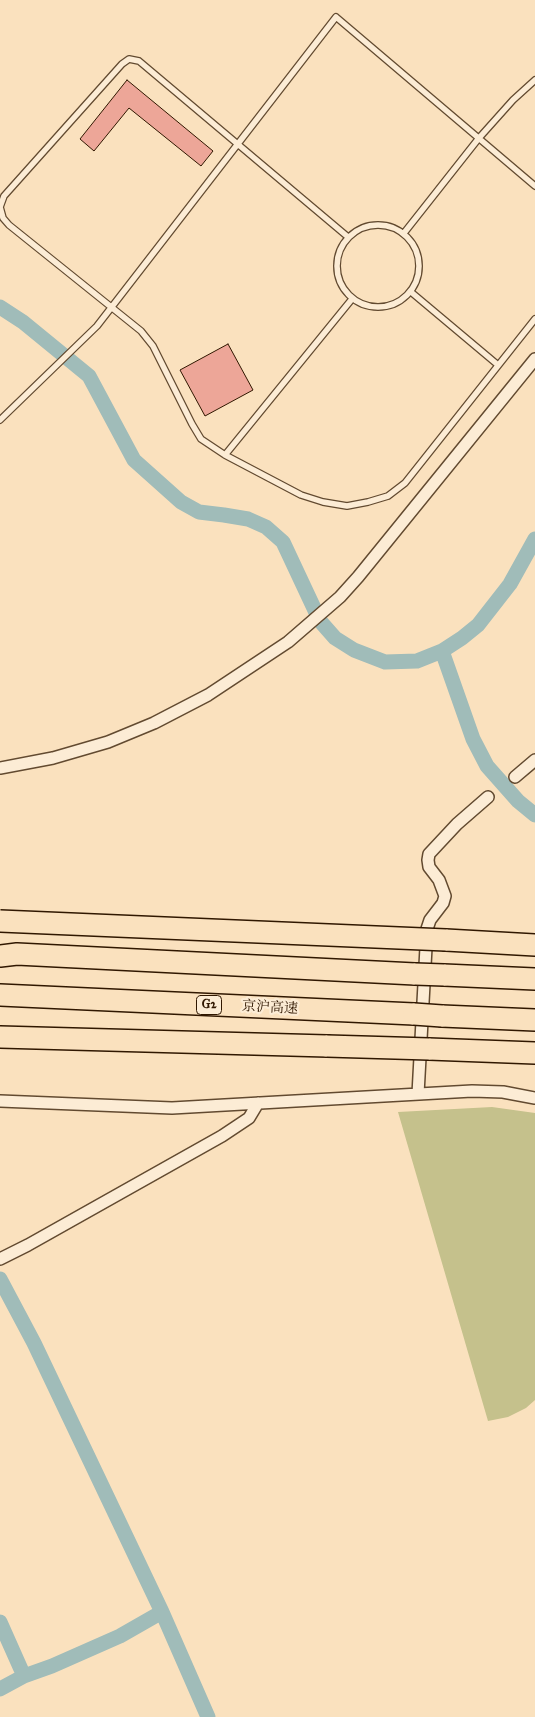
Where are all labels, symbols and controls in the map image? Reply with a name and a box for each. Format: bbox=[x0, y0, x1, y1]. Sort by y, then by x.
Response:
road number: G2 bbox=[196, 996, 222, 1014]
street label: 京沪高速 bbox=[242, 998, 298, 1018]

